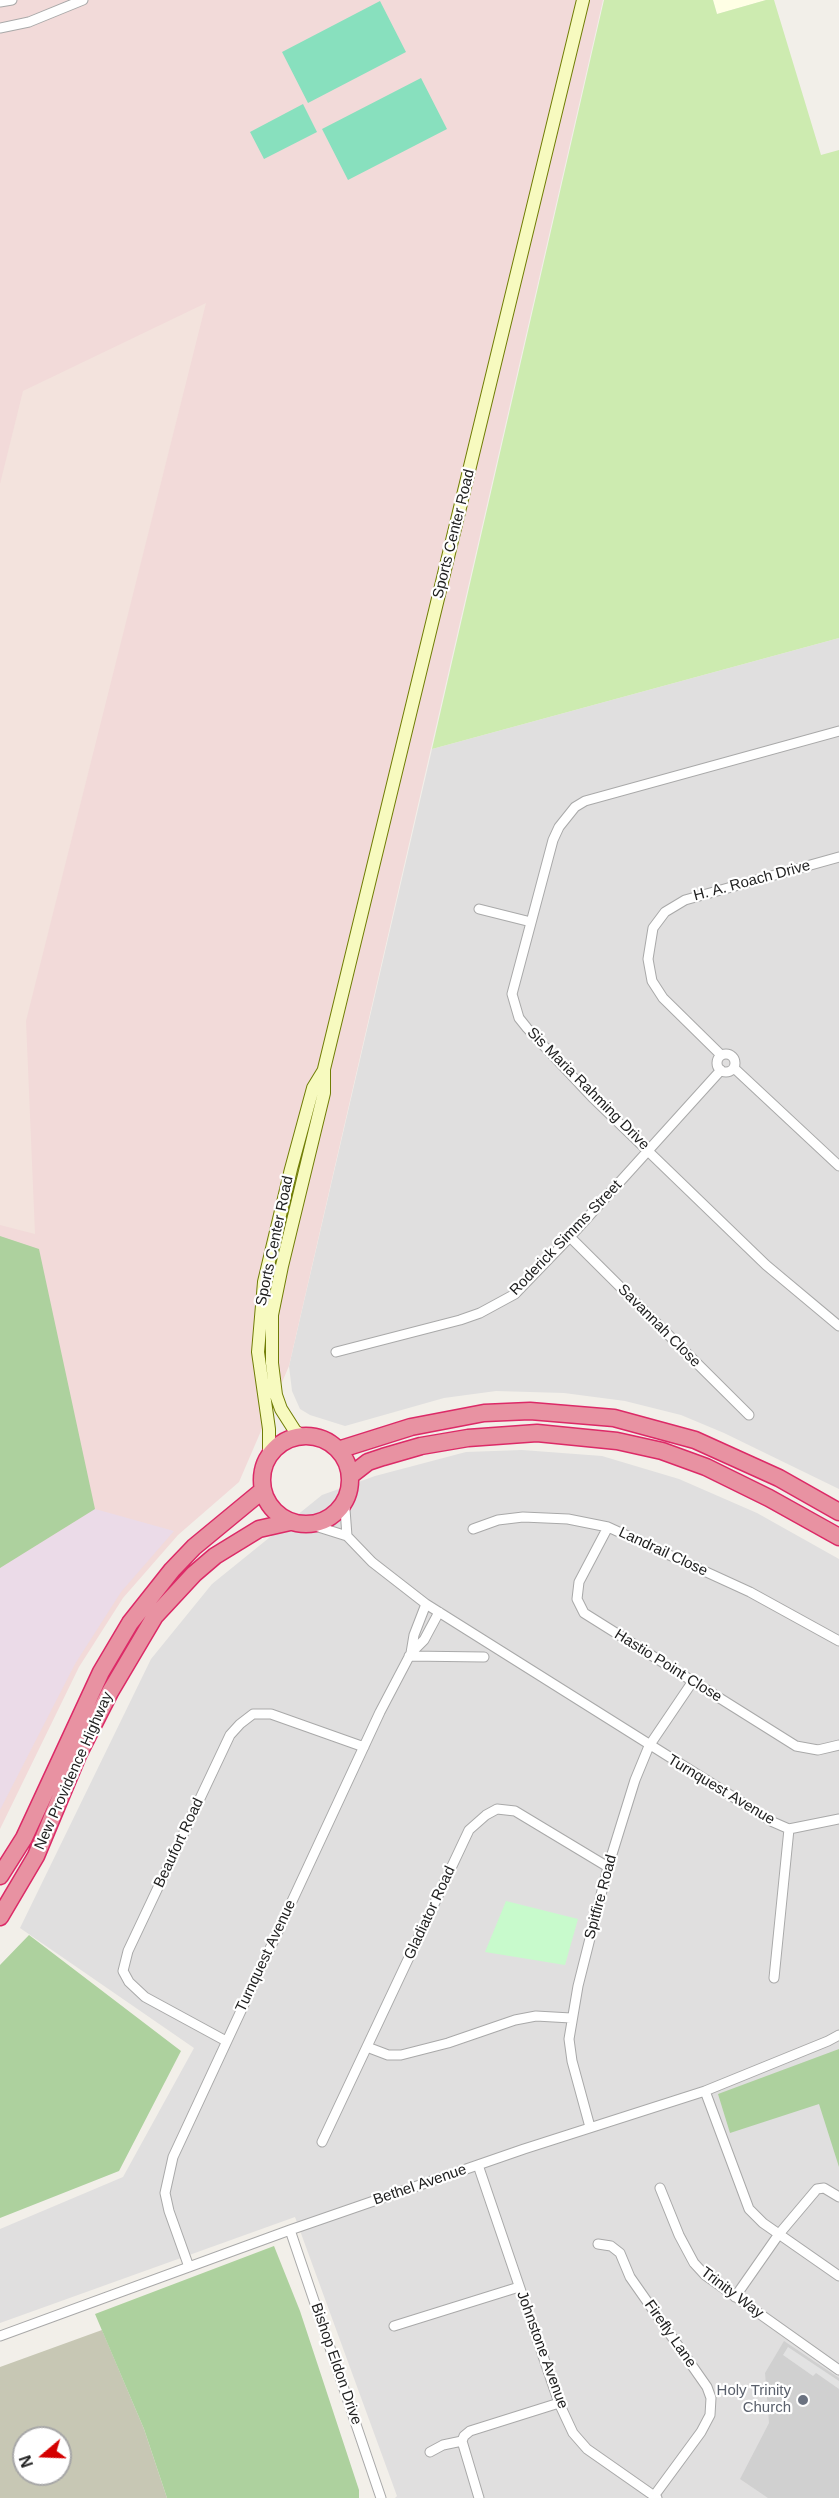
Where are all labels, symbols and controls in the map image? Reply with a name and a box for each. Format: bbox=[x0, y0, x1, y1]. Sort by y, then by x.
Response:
street label: Sports Center Road bbox=[429, 468, 479, 600]
street label: H. A. Roach Drive bbox=[692, 857, 812, 905]
street label: Sis Maria Rahming Drive bbox=[523, 1024, 653, 1154]
street label: Sports Center Road bbox=[252, 1174, 298, 1308]
street label: Roderick Simms Street bbox=[506, 1177, 626, 1299]
street label: Savannah Close bbox=[614, 1281, 704, 1371]
street label: Landrail Close bbox=[616, 1524, 710, 1580]
street label: Hastio Point Close bbox=[611, 1626, 725, 1706]
street label: New Providence Highway bbox=[31, 1689, 117, 1853]
street label: Turnquest Avenue bbox=[664, 1751, 778, 1829]
street label: Beaufort Road bbox=[150, 1795, 208, 1891]
street label: Spitfire Road bbox=[581, 1853, 621, 1941]
street label: Gladiator Road bbox=[401, 1863, 459, 1963]
street label: Turnquest Avenue bbox=[232, 1897, 300, 2015]
street label: Bethel Avenue bbox=[371, 2161, 469, 2209]
street label: Trinity Way bbox=[697, 2264, 767, 2322]
street label: Johnstone Avenue bbox=[512, 2289, 572, 2411]
street label: Firefly Lane bbox=[640, 2297, 700, 2371]
street label: Bishop Eldon Drive bbox=[307, 2301, 365, 2427]
place label: Holy Trinity Church bbox=[717, 2382, 791, 2417]
marker: Holy Trinity Church bbox=[796, 2393, 810, 2407]
north arrow bbox=[12, 2426, 72, 2486]
text: N bbox=[16, 2453, 36, 2470]

